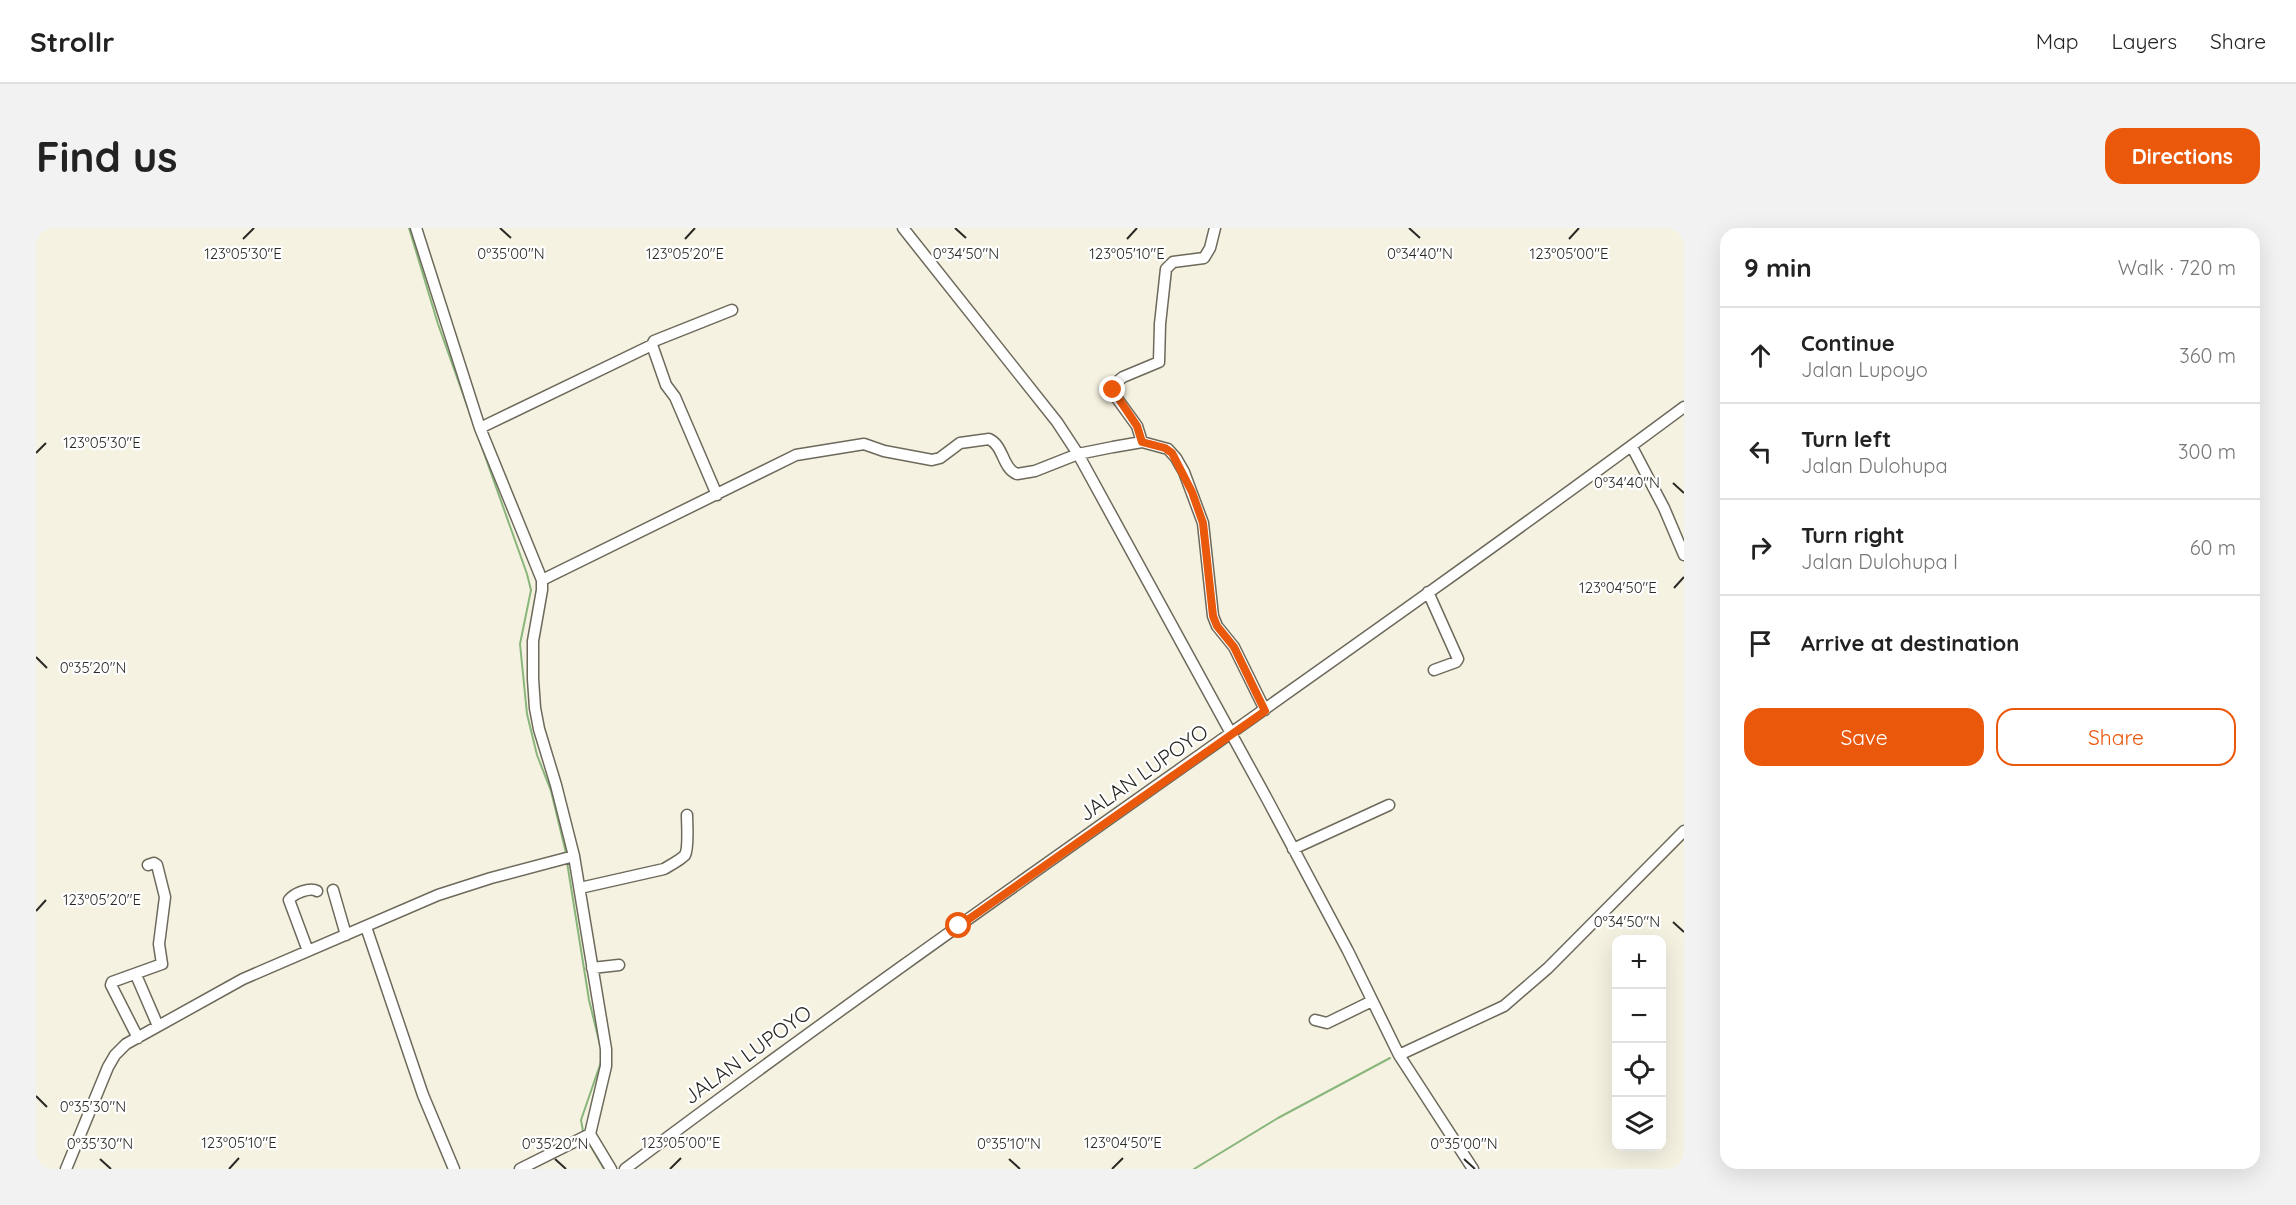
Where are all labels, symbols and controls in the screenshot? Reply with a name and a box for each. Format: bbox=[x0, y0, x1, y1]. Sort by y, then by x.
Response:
text: Strollr bbox=[30, 24, 114, 59]
text: Map bbox=[2036, 28, 2079, 54]
text: Layers bbox=[2112, 28, 2177, 54]
text: Share bbox=[2210, 28, 2266, 54]
button: Directions bbox=[2105, 128, 2260, 184]
text: Find us bbox=[36, 130, 178, 183]
text: 123°05'30"E bbox=[204, 244, 282, 263]
text: 0°35'00"N bbox=[477, 244, 545, 263]
text: 123°05'20"E bbox=[646, 244, 724, 263]
text: 0°34'50"N bbox=[933, 244, 999, 263]
text: 123°05'10"E bbox=[1089, 244, 1165, 263]
text: 0°34'40"N bbox=[1387, 244, 1453, 263]
text: 123°05'00"E bbox=[1530, 244, 1608, 263]
text: 9 min bbox=[1744, 251, 1812, 284]
text: Walk · 720 m bbox=[2118, 255, 2236, 280]
text: Continue bbox=[1801, 329, 1895, 357]
icon: ahead bbox=[1744, 339, 1777, 372]
text: 360 m bbox=[2179, 343, 2236, 368]
text: Jalan Lupoyo bbox=[1801, 357, 1928, 382]
route end bbox=[1099, 376, 1125, 402]
text: Turn left bbox=[1801, 425, 1891, 453]
text: 123°05'30"E bbox=[63, 433, 141, 452]
icon: left bbox=[1744, 435, 1777, 468]
text: 300 m bbox=[2178, 439, 2236, 464]
text: Jalan Dulohupa bbox=[1801, 453, 1948, 478]
text: 0°34'40"N bbox=[1594, 473, 1660, 492]
text: Turn right bbox=[1801, 521, 1905, 549]
icon: right bbox=[1744, 531, 1777, 564]
text: 60 m bbox=[2190, 535, 2236, 560]
text: Jalan Dulohupa I bbox=[1801, 549, 1958, 574]
text: 123°04'50"E bbox=[1579, 578, 1657, 597]
icon: arrive bbox=[1744, 627, 1777, 660]
text: Arrive at destination bbox=[1801, 629, 2019, 657]
text: 0°35'20"N bbox=[60, 658, 126, 677]
button: Save bbox=[1744, 708, 1984, 766]
button: Share bbox=[1996, 708, 2236, 766]
street label: JALAN LUPOYO bbox=[1073, 718, 1213, 826]
text: 123°05'20"E bbox=[63, 890, 141, 909]
route start bbox=[945, 912, 971, 938]
text: 0°34'50"N bbox=[1594, 912, 1660, 931]
map controls bbox=[1612, 935, 1666, 1151]
button: + bbox=[1612, 935, 1666, 989]
button: − bbox=[1612, 989, 1666, 1043]
street label: JALAN LUPOYO bbox=[678, 999, 816, 1109]
button: locate bbox=[1612, 1043, 1666, 1097]
text: 0°35'30"N bbox=[60, 1097, 126, 1116]
button: layers bbox=[1612, 1097, 1666, 1151]
text: 123°05'10"E bbox=[201, 1133, 277, 1152]
text: 123°05'00"E bbox=[642, 1133, 720, 1152]
text: 123°04'50"E bbox=[1084, 1133, 1162, 1152]
text: 0°35'30"N bbox=[67, 1134, 133, 1153]
text: 0°35'20"N bbox=[522, 1134, 588, 1153]
text: 0°35'10"N bbox=[977, 1134, 1041, 1153]
text: 0°35'00"N bbox=[1430, 1134, 1498, 1153]

